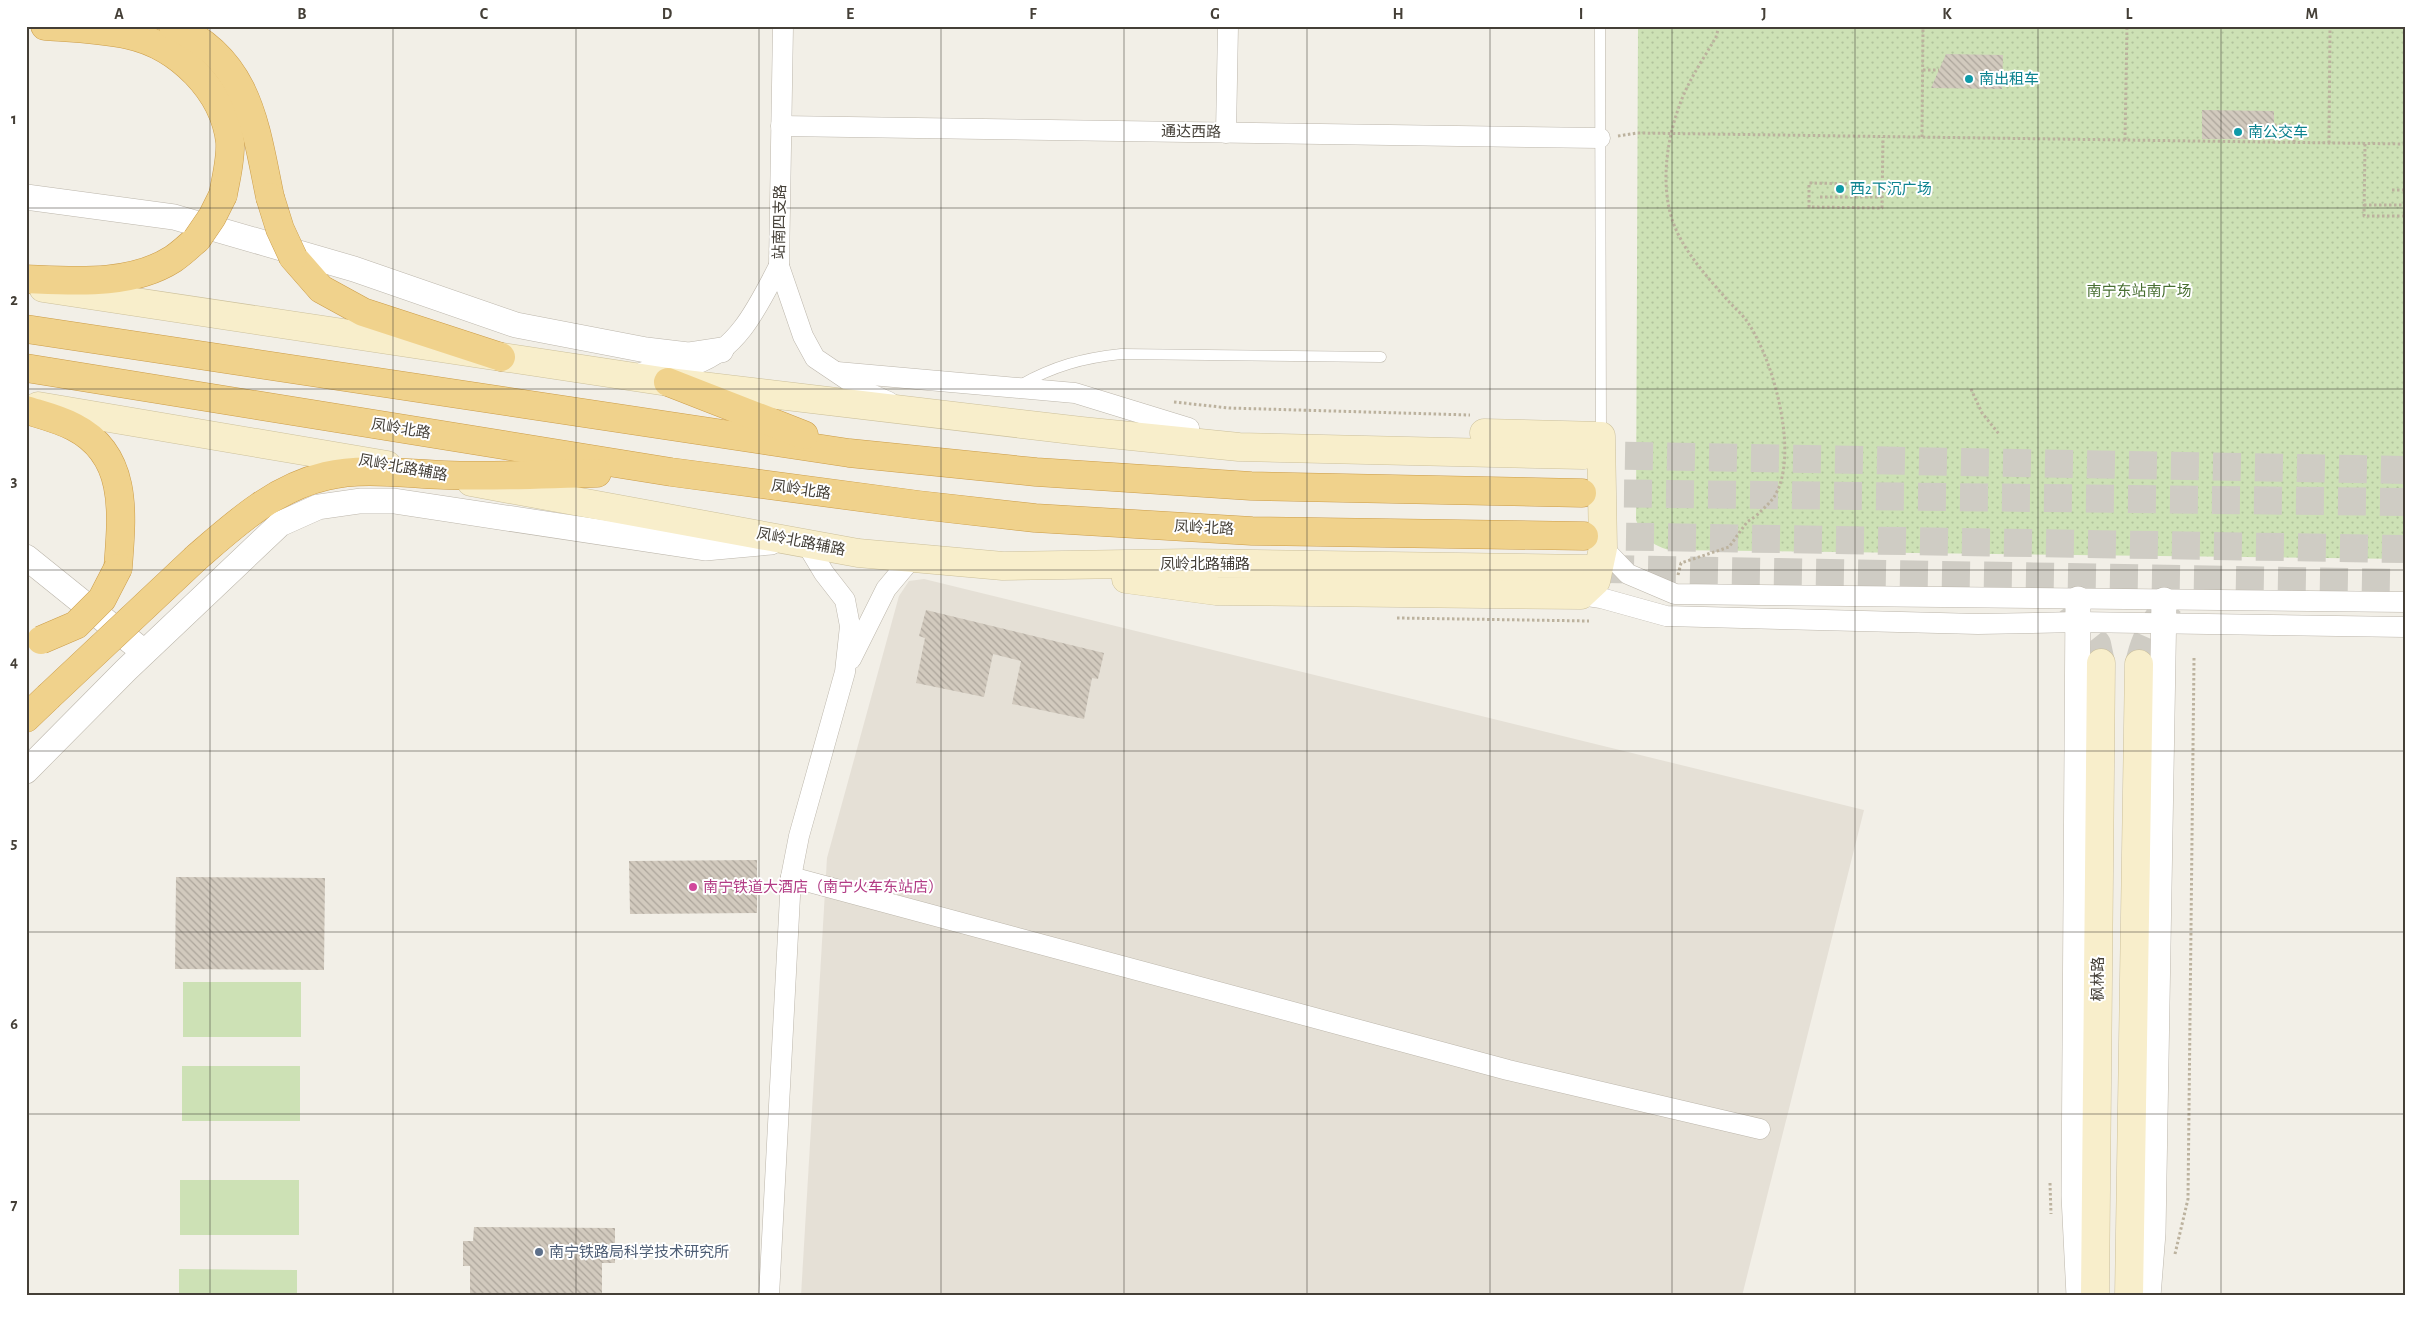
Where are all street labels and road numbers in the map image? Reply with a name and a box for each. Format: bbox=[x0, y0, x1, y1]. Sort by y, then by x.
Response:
street label: 通达西路 bbox=[1161, 123, 1221, 140]
street label: 站南四支路 bbox=[771, 184, 788, 260]
street label: 凤岭北路 bbox=[370, 415, 432, 441]
street label: 凤岭北路辅路 bbox=[357, 451, 449, 483]
street label: 凤岭北路 bbox=[770, 476, 832, 502]
street label: 凤岭北路 bbox=[1174, 517, 1234, 537]
street label: 凤岭北路辅路 bbox=[755, 524, 847, 558]
street label: 凤岭北路辅路 bbox=[1160, 555, 1250, 572]
street label: 枫林路 bbox=[2090, 956, 2106, 1002]

